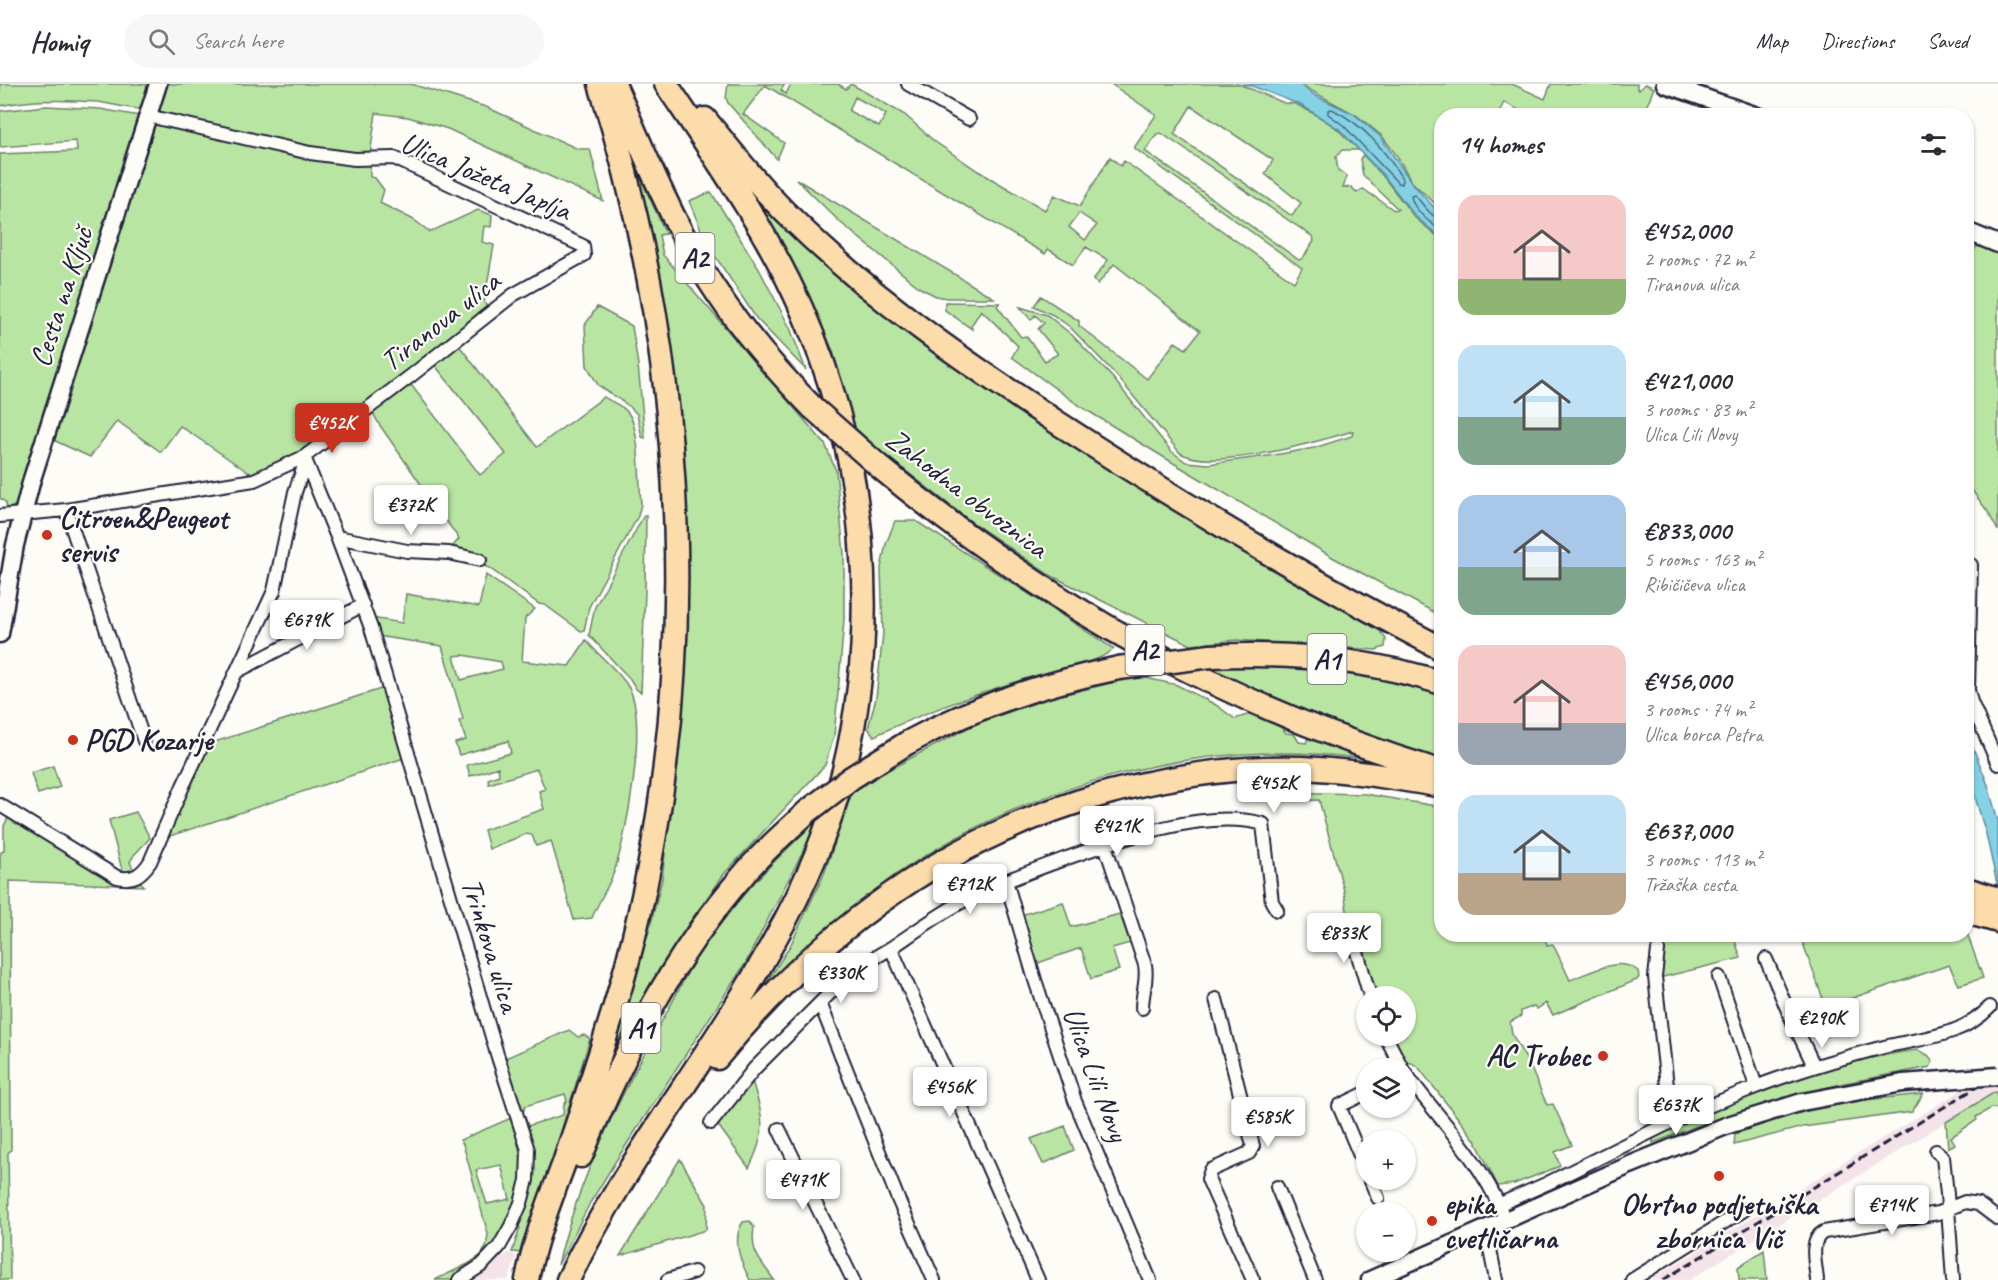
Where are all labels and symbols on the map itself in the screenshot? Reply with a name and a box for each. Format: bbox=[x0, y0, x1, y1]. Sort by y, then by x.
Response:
street label: Ulica Jožeta Japlja bbox=[395, 123, 579, 230]
street label: Cesta na Ključ bbox=[21, 218, 103, 372]
road number: A2 bbox=[676, 233, 714, 283]
street label: Tiranova ulica bbox=[372, 261, 509, 380]
pin: €452K bbox=[290, 403, 374, 454]
street label: Zahodna obvoznica bbox=[878, 419, 1057, 568]
pin: €372K bbox=[369, 485, 453, 536]
place label: Citroen&Peugeot servis bbox=[59, 499, 231, 571]
marker: Citroen&Peugeot servis bbox=[40, 528, 54, 542]
pin: €679K bbox=[265, 600, 349, 651]
road number: A2 bbox=[1126, 625, 1164, 675]
road number: A1 bbox=[1308, 634, 1346, 684]
place label: PGD Kozarje bbox=[85, 721, 215, 759]
marker: PGD Kozarje bbox=[66, 733, 80, 747]
pin: €452K bbox=[1232, 763, 1316, 814]
pin: €421K bbox=[1075, 806, 1159, 857]
pin: €712K bbox=[928, 864, 1012, 915]
street label: Trinkova ulica bbox=[453, 874, 530, 1019]
pin: €833K bbox=[1302, 913, 1386, 964]
pin: €330K bbox=[799, 953, 883, 1004]
pin: €290K bbox=[1780, 998, 1864, 1049]
street label: Ulica Lili Novy bbox=[1054, 1002, 1138, 1148]
road number: A1 bbox=[622, 1003, 660, 1053]
place label: AC Trobec bbox=[1486, 1037, 1593, 1075]
marker: AC Trobec bbox=[1596, 1049, 1610, 1063]
pin: €456K bbox=[908, 1067, 992, 1118]
pin: €637K bbox=[1634, 1085, 1718, 1136]
pin: €585K bbox=[1226, 1097, 1310, 1148]
pin: €471K bbox=[761, 1160, 845, 1211]
marker: Obrtno podjetniška zbornica Vič bbox=[1712, 1169, 1726, 1183]
place label: epika cvetličarna bbox=[1444, 1185, 1560, 1257]
place label: Obrtno podjetniška zbornica Vič bbox=[1621, 1185, 1820, 1257]
pin: €714K bbox=[1850, 1185, 1934, 1236]
marker: epika cvetličarna bbox=[1425, 1214, 1439, 1228]

